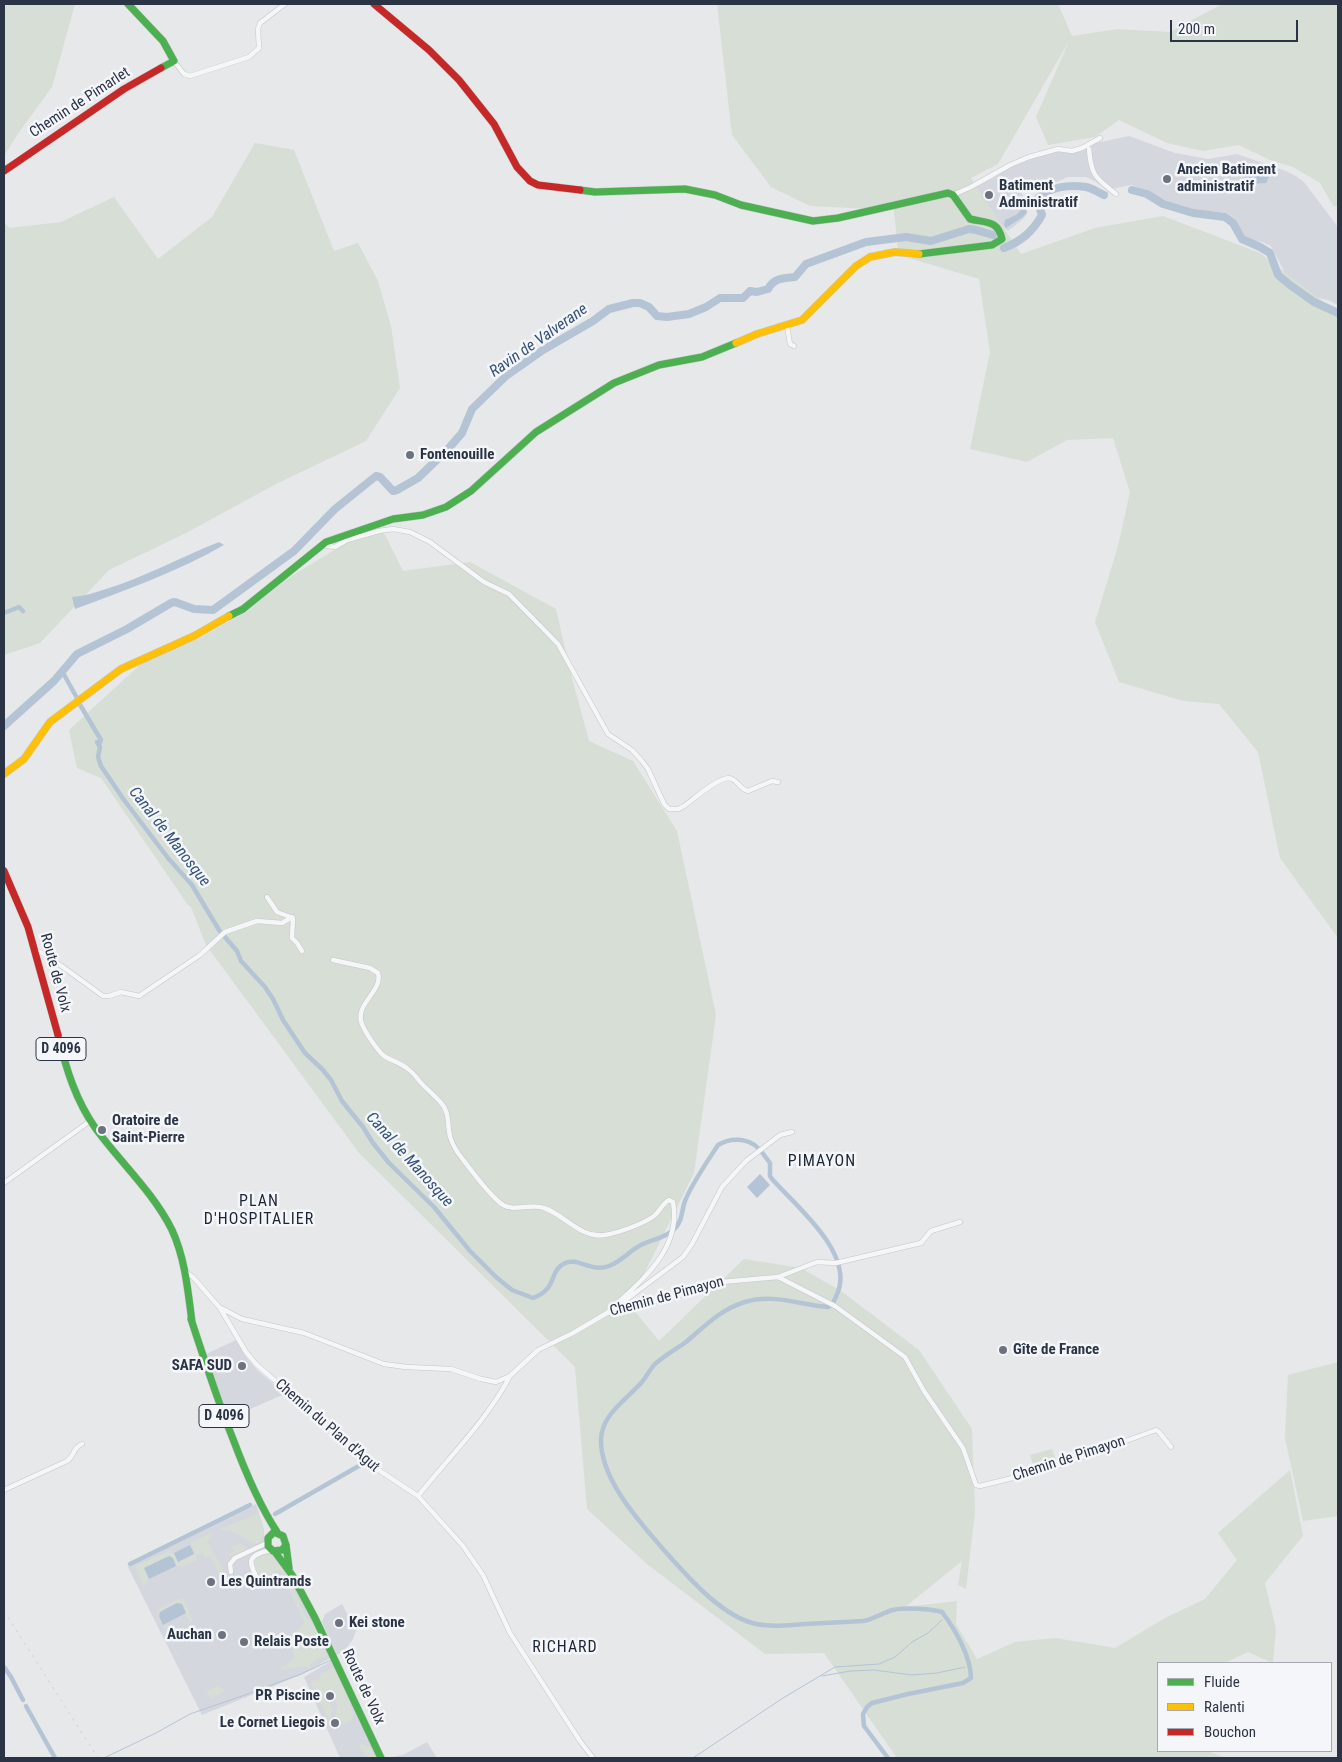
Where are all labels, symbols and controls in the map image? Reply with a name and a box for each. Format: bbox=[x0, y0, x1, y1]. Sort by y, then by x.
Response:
scale bar bbox=[1172, 10, 1300, 42]
text: 200 m bbox=[1178, 20, 1215, 38]
street label: Chemin de Pimarlet bbox=[27, 64, 133, 142]
place label: Ancien Batiment administratif bbox=[1177, 161, 1276, 196]
marker: Ancien Batiment administratif bbox=[1161, 173, 1173, 185]
place label: Batiment Administratif bbox=[999, 177, 1078, 212]
marker: Batiment Administratif bbox=[983, 189, 995, 201]
water label: Ravin de Valverane bbox=[486, 300, 592, 382]
place label: Fontenouille bbox=[420, 446, 494, 464]
marker: Fontenouille bbox=[404, 449, 416, 461]
water label: Canal de Manosque bbox=[124, 783, 214, 891]
street label: Route de Volx bbox=[36, 931, 74, 1015]
road number: D 4096 bbox=[36, 1038, 86, 1060]
water label: Canal de Manosque bbox=[361, 1109, 457, 1211]
place label: Oratoire de Saint-Pierre bbox=[112, 1112, 185, 1147]
marker: Oratoire de Saint-Pierre bbox=[96, 1124, 108, 1136]
district label: PIMAYON bbox=[787, 1152, 857, 1172]
district label: PLAN D'HOSPITALIER bbox=[202, 1192, 316, 1230]
street label: Chemin de Pimayon bbox=[608, 1273, 726, 1321]
place label: Gîte de France bbox=[1013, 1341, 1099, 1359]
marker: Gîte de France bbox=[997, 1344, 1009, 1356]
place label: SAFA SUD bbox=[172, 1357, 232, 1375]
marker: SAFA SUD bbox=[236, 1360, 248, 1372]
street label: Chemin du Plan d'Agut bbox=[271, 1376, 383, 1476]
road number: D 4096 bbox=[199, 1404, 249, 1428]
street label: Chemin de Pimayon bbox=[1010, 1432, 1128, 1486]
place label: Les Quintrands bbox=[221, 1573, 311, 1591]
marker: Les Quintrands bbox=[205, 1576, 217, 1588]
place label: Kei stone bbox=[349, 1614, 405, 1632]
marker: Kei stone bbox=[333, 1617, 345, 1629]
place label: Auchan bbox=[167, 1626, 212, 1644]
marker: Auchan bbox=[216, 1629, 228, 1641]
place label: Relais Poste bbox=[254, 1633, 329, 1651]
marker: Relais Poste bbox=[238, 1636, 250, 1648]
district label: RICHARD bbox=[531, 1638, 599, 1658]
street label: Route de Volx bbox=[338, 1646, 388, 1728]
legend bbox=[1157, 1662, 1332, 1752]
text: Fluide bbox=[1204, 1673, 1240, 1691]
place label: PR Piscine bbox=[255, 1687, 320, 1705]
marker: PR Piscine bbox=[324, 1690, 336, 1702]
text: Ralenti bbox=[1204, 1698, 1245, 1716]
place label: Le Cornet Liegois bbox=[220, 1714, 325, 1732]
marker: Le Cornet Liegois bbox=[329, 1717, 341, 1729]
text: Bouchon bbox=[1204, 1723, 1256, 1741]

